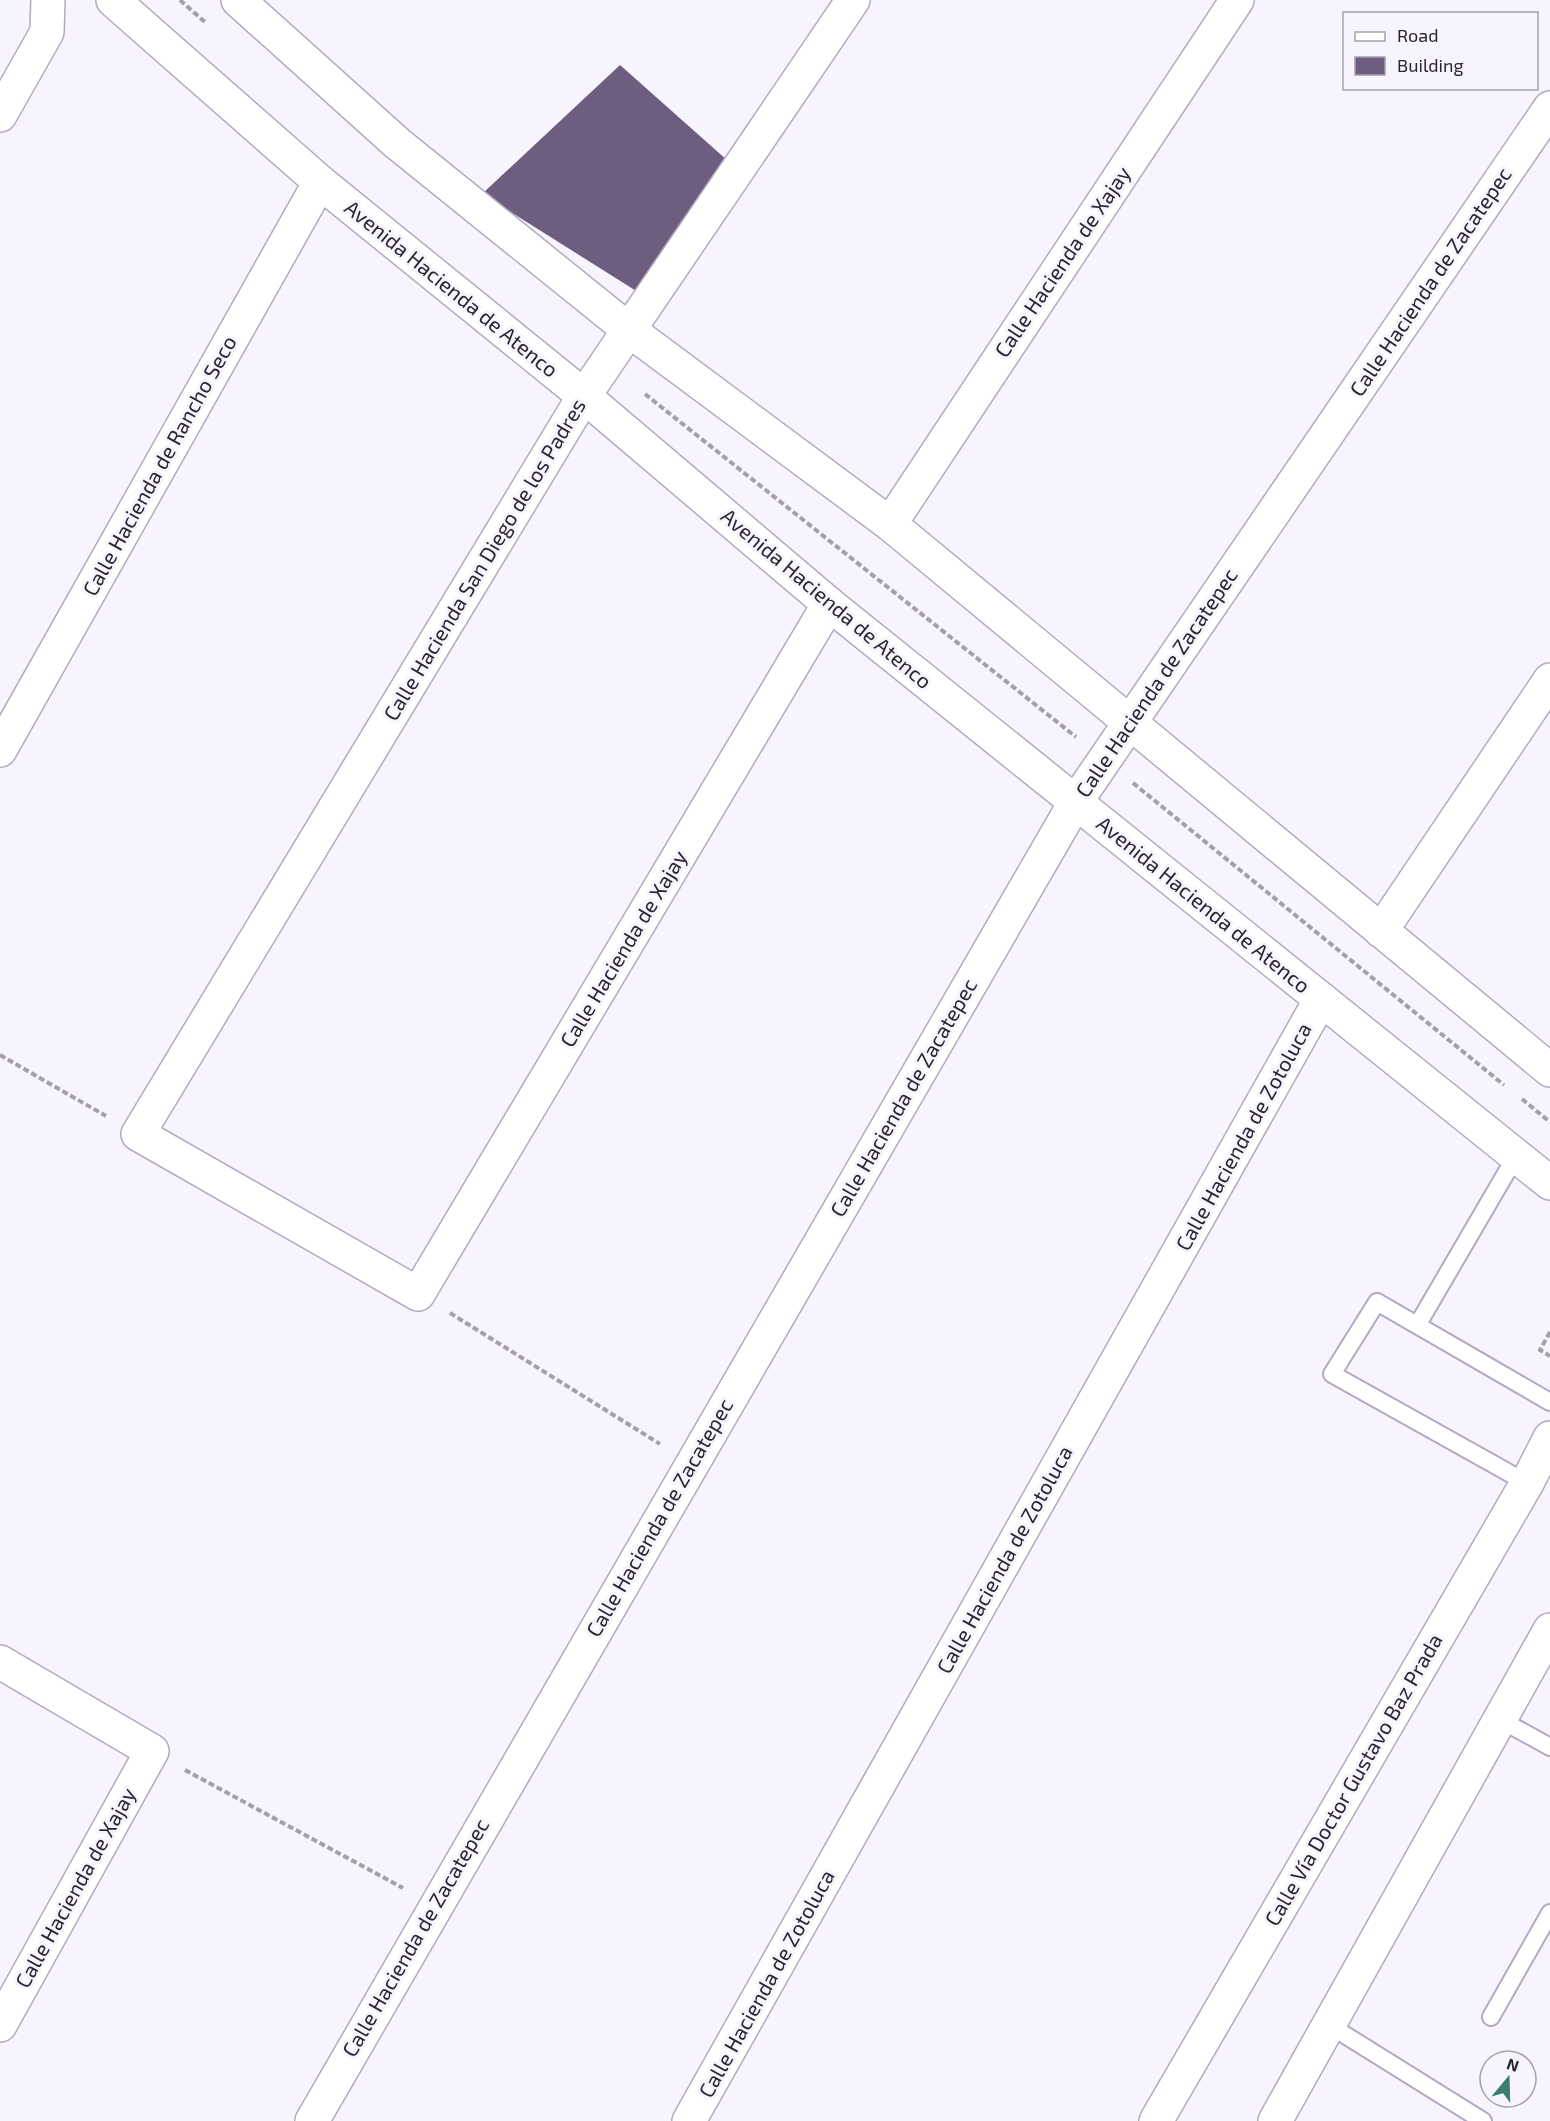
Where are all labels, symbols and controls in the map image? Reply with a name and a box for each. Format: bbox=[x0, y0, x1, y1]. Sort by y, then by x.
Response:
legend bbox=[1343, 12, 1538, 90]
text: Road bbox=[1397, 24, 1438, 46]
text: Building bbox=[1397, 54, 1464, 76]
street label: Calle Hacienda de Xajay bbox=[989, 161, 1136, 362]
street label: Calle Hacienda de Zacatepec bbox=[1344, 162, 1516, 400]
street label: Avenida Hacienda de Atenco bbox=[340, 194, 564, 382]
street label: Calle Hacienda de Rancho Seco bbox=[77, 331, 241, 600]
street label: Calle Hacienda San Diego de los Padres bbox=[377, 394, 590, 725]
street label: Avenida Hacienda de Atenco bbox=[717, 502, 937, 693]
street label: Calle Hacienda de Zacatepec bbox=[1070, 563, 1242, 801]
street label: Avenida Hacienda de Atenco bbox=[1092, 810, 1316, 998]
street label: Calle Hacienda de Xajay bbox=[554, 845, 692, 1052]
street label: Calle Hacienda de Zacatepec bbox=[824, 974, 981, 1221]
street label: Calle Hacienda de Zotoluca bbox=[1170, 1018, 1316, 1254]
street label: Calle Hacienda de Zacatepec bbox=[580, 1394, 737, 1641]
street label: Calle Hacienda de Zotoluca bbox=[931, 1441, 1077, 1677]
street label: Calle Vía Doctor Gustavo Baz Prada bbox=[1259, 1629, 1447, 1930]
street label: Calle Hacienda de Xajay bbox=[9, 1783, 141, 1992]
street label: Calle Hacienda de Zacatepec bbox=[336, 1814, 493, 2061]
street label: Calle Hacienda de Zotoluca bbox=[693, 1865, 839, 2101]
north arrow bbox=[1478, 2049, 1538, 2109]
text: N bbox=[1504, 2053, 1522, 2075]

